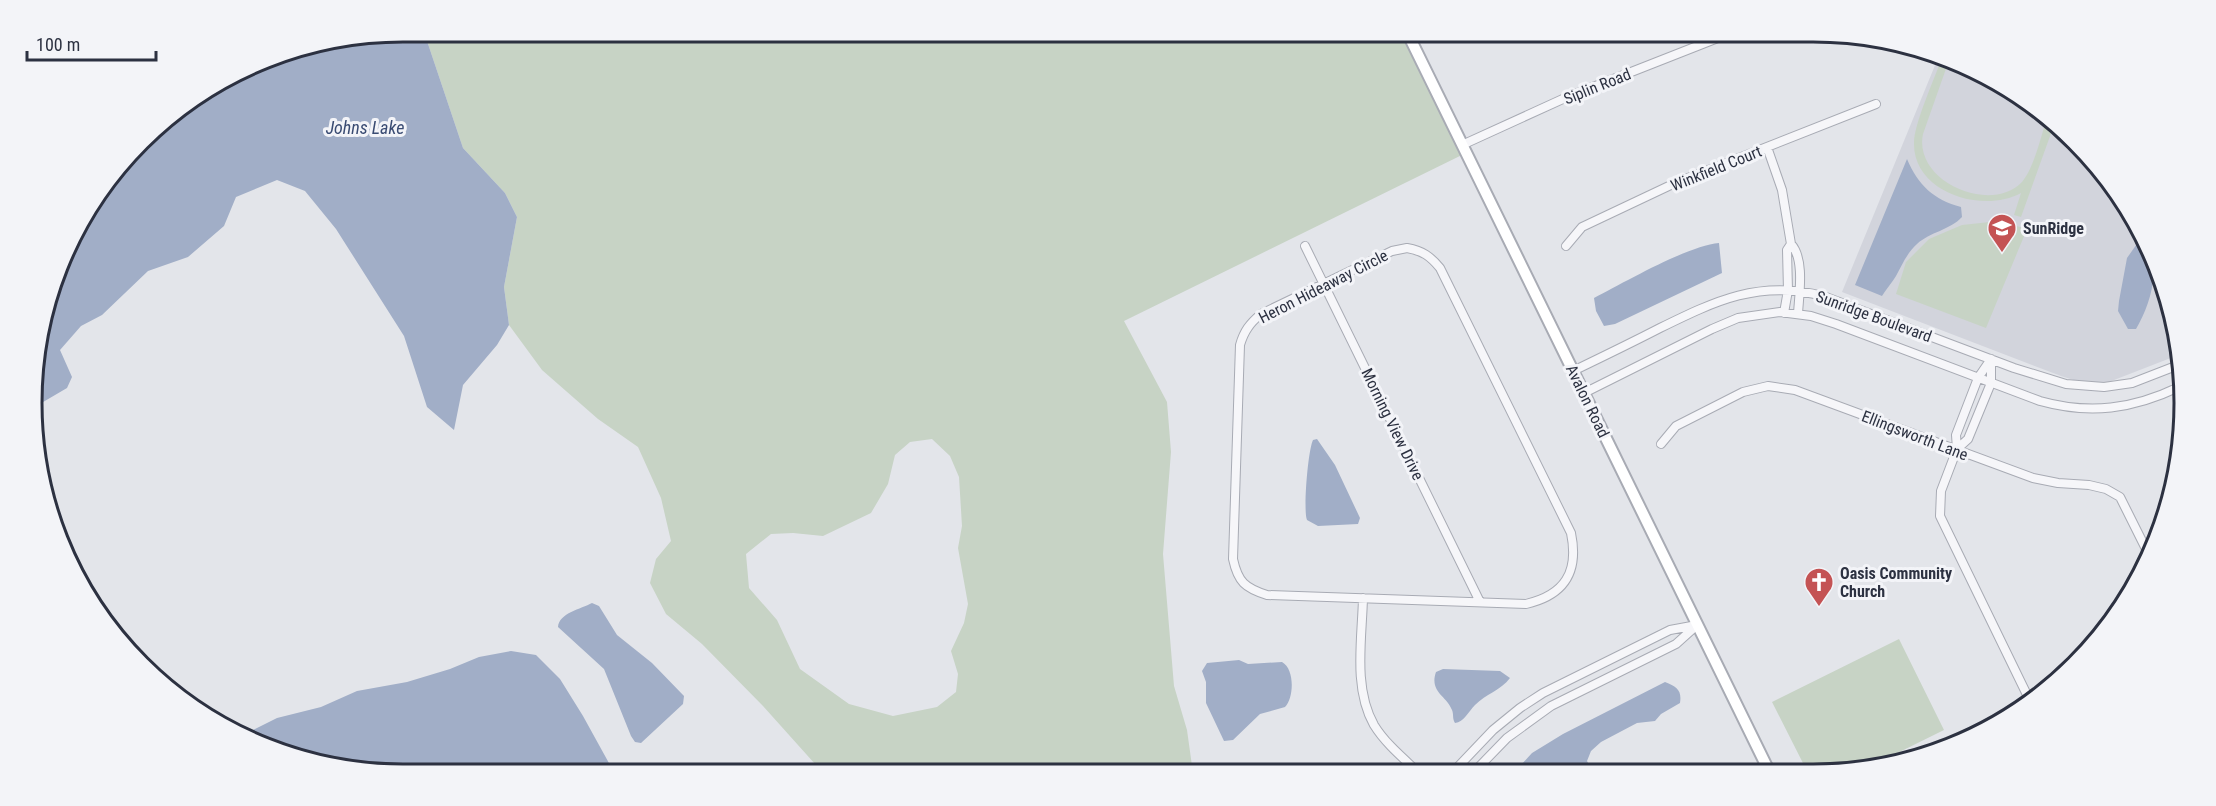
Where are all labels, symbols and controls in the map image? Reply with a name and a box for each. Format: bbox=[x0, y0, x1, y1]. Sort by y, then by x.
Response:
scale bar bbox=[27, 24, 156, 62]
text: 100 m bbox=[36, 34, 80, 55]
street label: Siplin Road bbox=[1561, 64, 1634, 109]
water label: Johns Lake bbox=[326, 117, 404, 138]
street label: Winkfield Court bbox=[1668, 142, 1765, 195]
school or university icon: SunRidge bbox=[1986, 212, 2018, 254]
place label: SunRidge bbox=[2023, 219, 2084, 238]
street label: Heron Hideaway Circle bbox=[1255, 246, 1391, 327]
street label: Sunridge Boulevard bbox=[1813, 287, 1934, 346]
street label: Avalon Road bbox=[1562, 362, 1613, 441]
street label: Morning View Drive bbox=[1357, 365, 1428, 483]
street label: Ellingsworth Lane bbox=[1859, 406, 1971, 464]
place label: Oasis Community Church bbox=[1840, 564, 1952, 601]
church icon: Oasis Community Church bbox=[1803, 566, 1835, 608]

